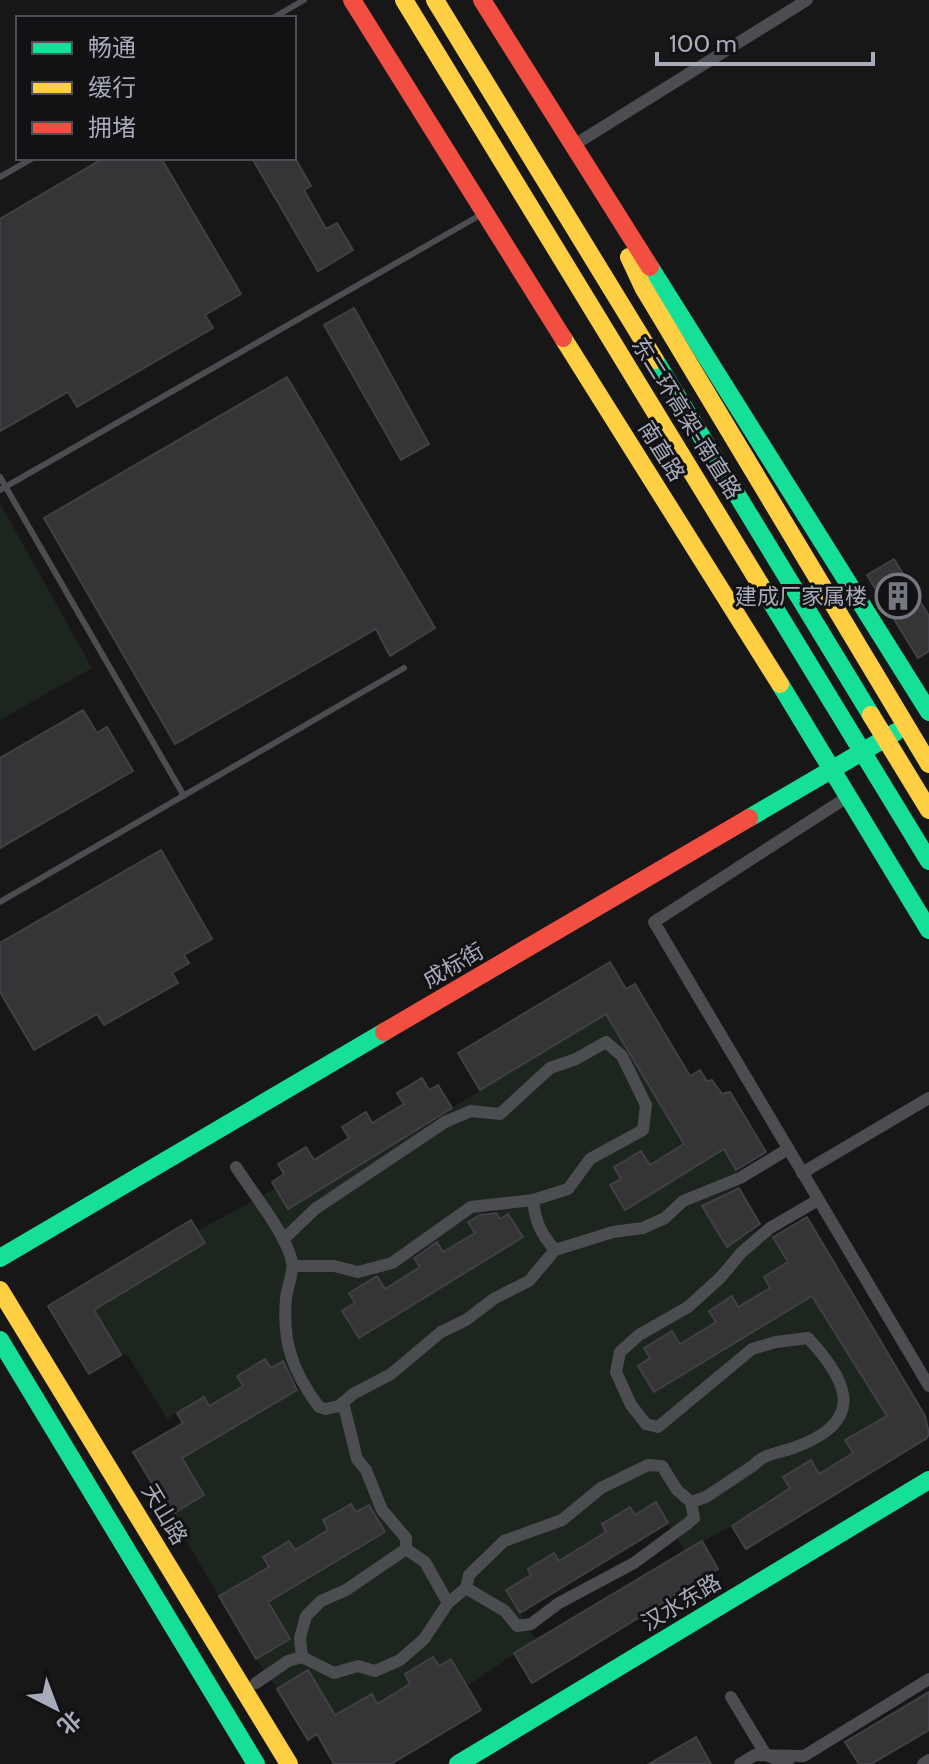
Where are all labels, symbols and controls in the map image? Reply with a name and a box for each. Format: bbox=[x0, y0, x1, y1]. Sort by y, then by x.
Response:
legend bbox=[16, 16, 296, 160]
scale bar bbox=[657, 16, 873, 66]
text: 100 m bbox=[669, 29, 737, 58]
text: 畅通 bbox=[88, 33, 136, 62]
text: 缓行 bbox=[88, 73, 136, 102]
text: 拥堵 bbox=[88, 113, 136, 142]
street label: 东二环高架-南直路 bbox=[627, 332, 747, 504]
street label: 南直路 bbox=[633, 416, 691, 486]
building icon: 建成厂家属楼 bbox=[874, 572, 922, 620]
place label: 建成厂家属楼 bbox=[735, 583, 867, 610]
street label: 成标街 bbox=[418, 937, 489, 994]
street label: 天山路 bbox=[136, 1479, 193, 1550]
street label: 汉水东路 bbox=[637, 1568, 726, 1637]
north arrow bbox=[16, 1668, 96, 1748]
text: 北 bbox=[52, 1705, 86, 1740]

